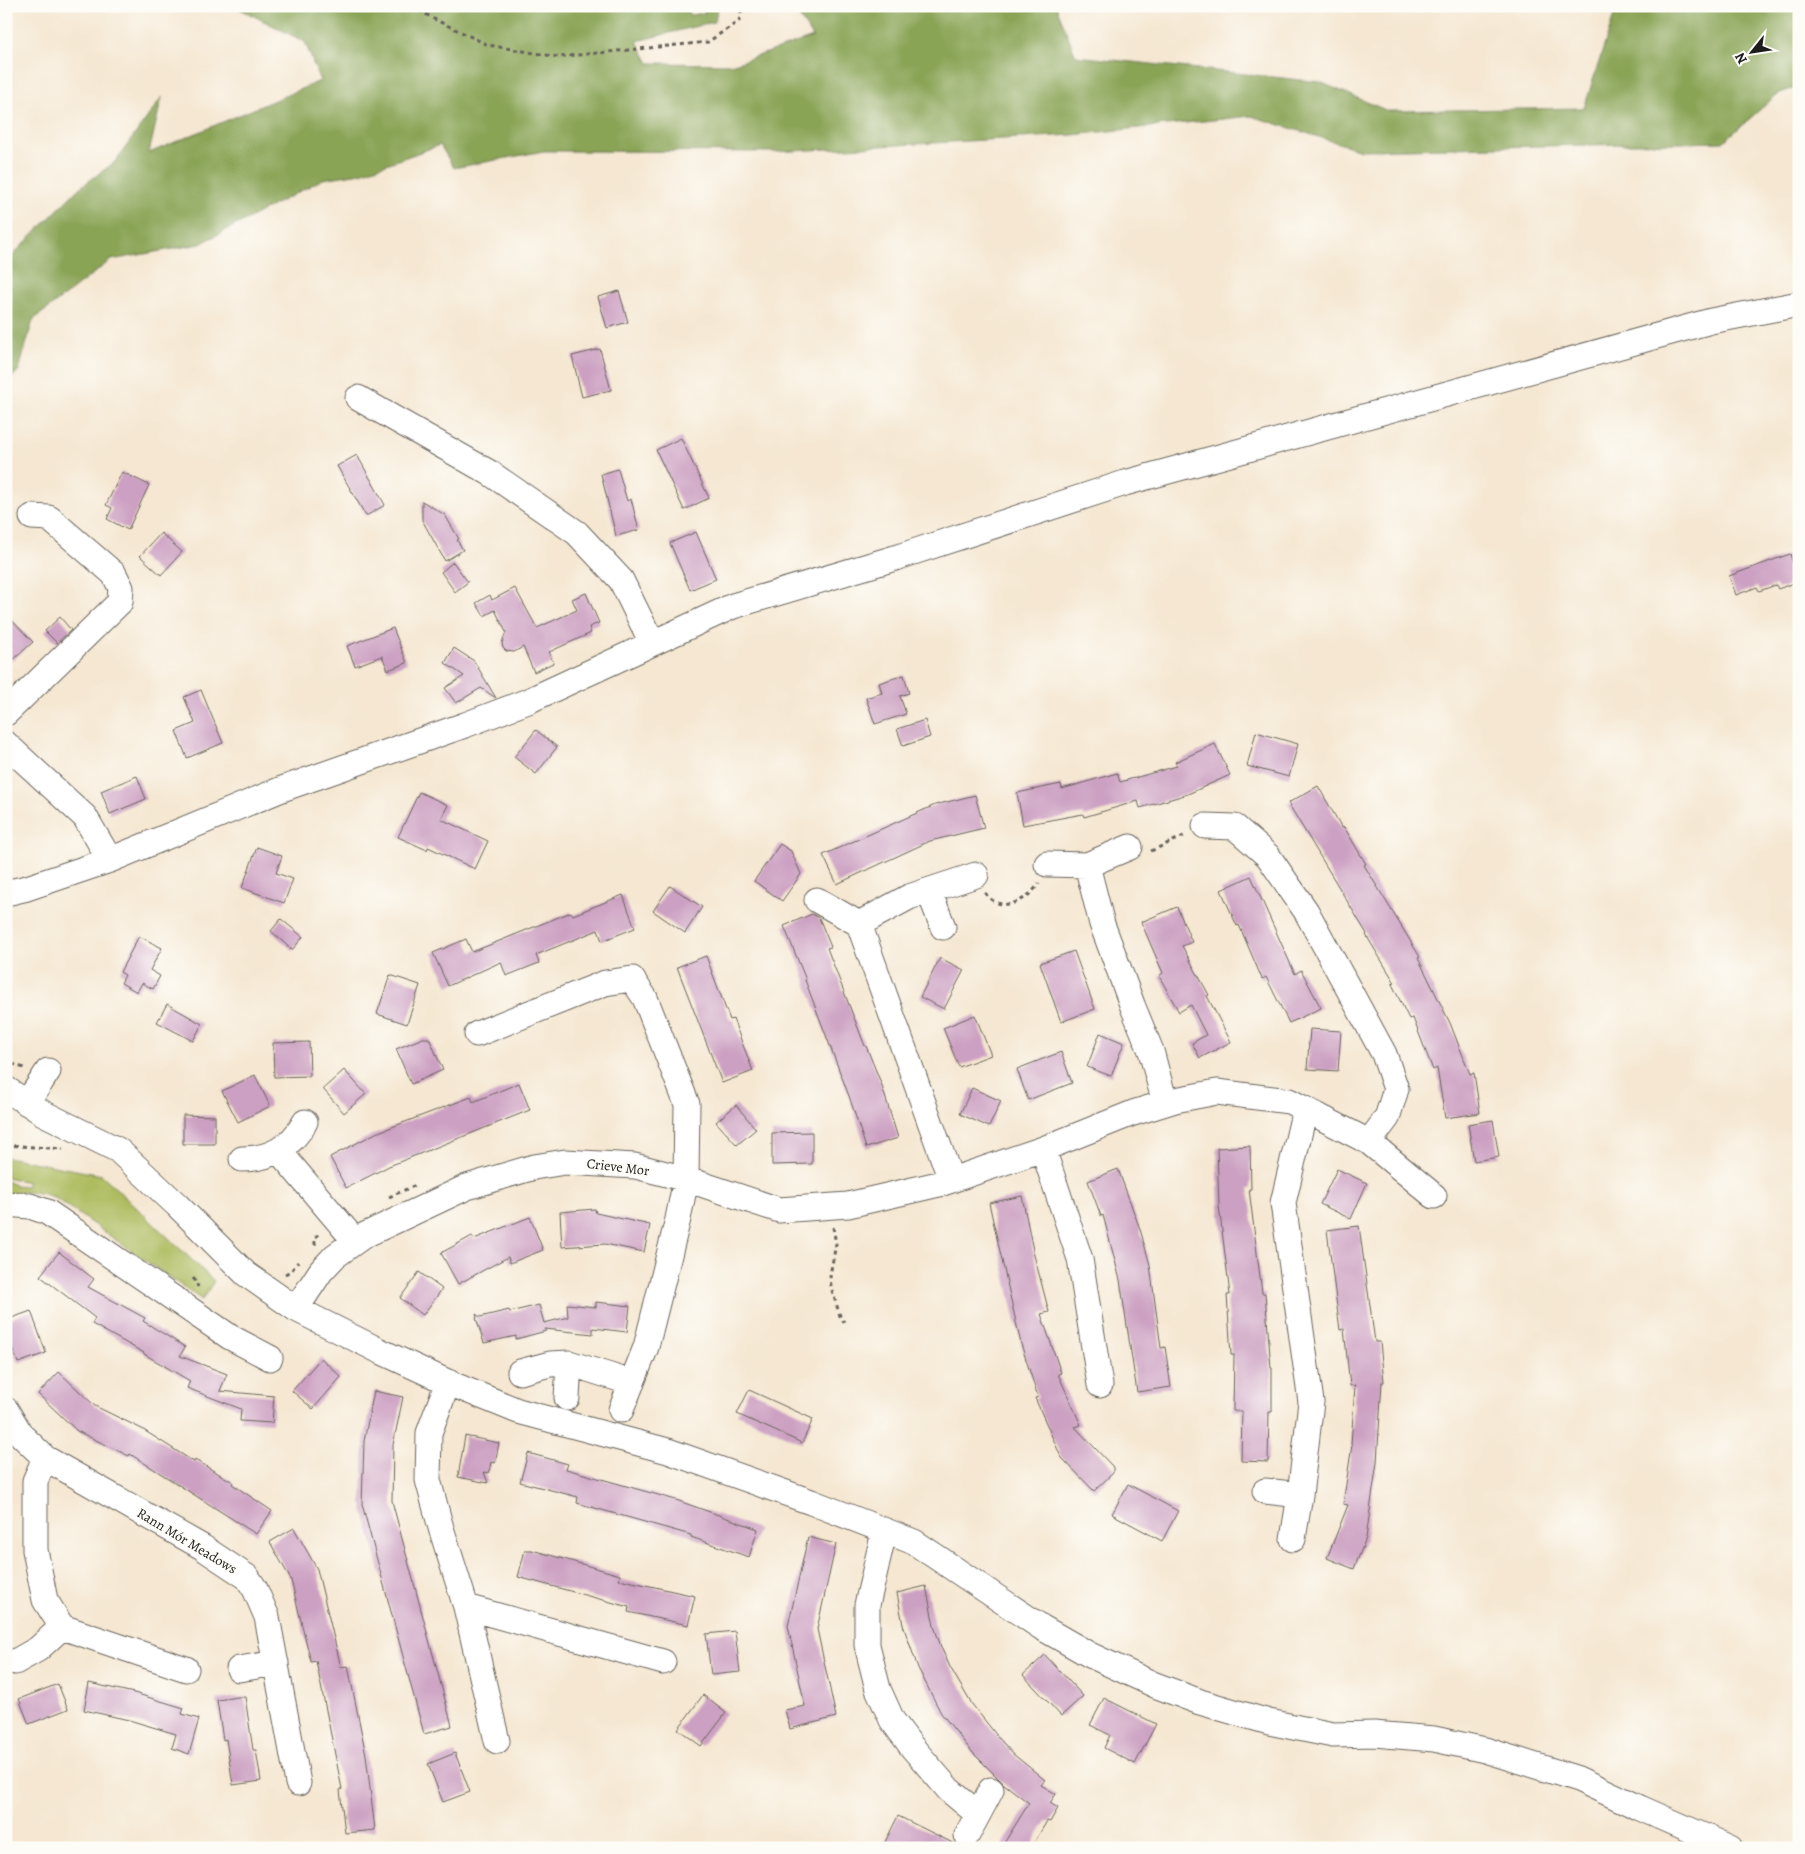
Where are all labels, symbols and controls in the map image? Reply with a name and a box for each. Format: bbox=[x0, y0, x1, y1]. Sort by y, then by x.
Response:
north arrow bbox=[1728, 28, 1778, 78]
text: N bbox=[1730, 49, 1752, 67]
street label: Crieve Mor bbox=[586, 1154, 651, 1180]
street label: Rann Mór Meadows bbox=[133, 1504, 241, 1578]

